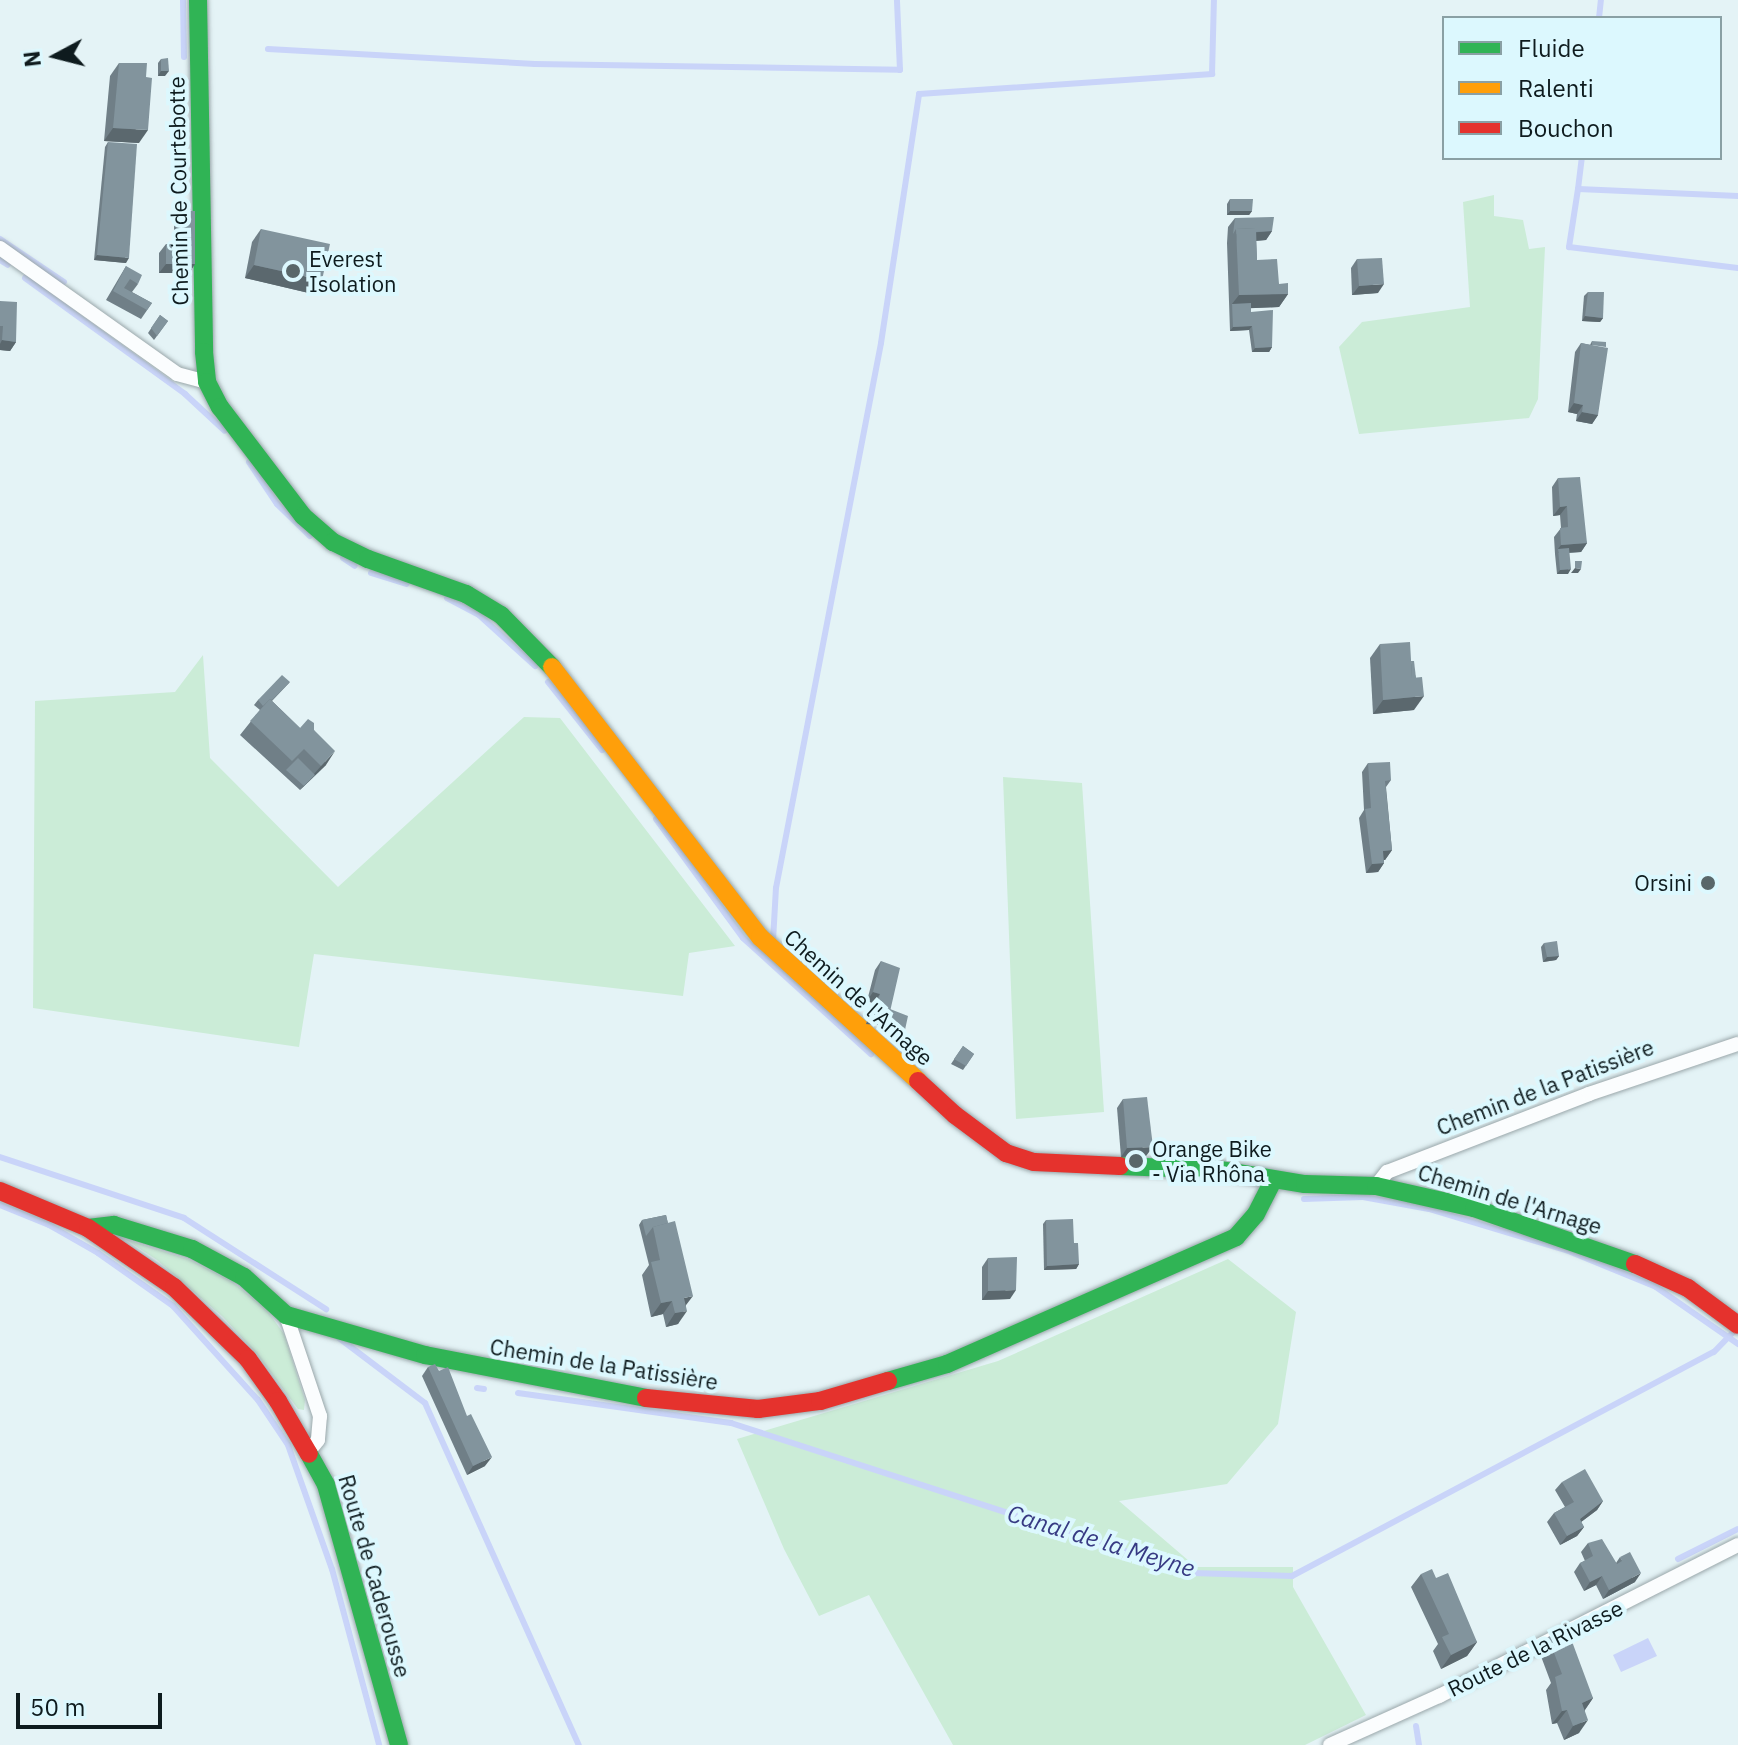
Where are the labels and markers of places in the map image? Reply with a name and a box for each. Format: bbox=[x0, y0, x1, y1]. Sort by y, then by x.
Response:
place label: Everest Isolation bbox=[309, 245, 397, 296]
marker: Everest Isolation bbox=[284, 262, 302, 280]
place label: Orsini bbox=[1634, 870, 1692, 896]
marker: Orsini bbox=[1699, 874, 1717, 892]
place label: Orange Bike - Via Rhôna bbox=[1152, 1135, 1272, 1186]
marker: Orange Bike - Via Rhôna bbox=[1127, 1152, 1145, 1170]

